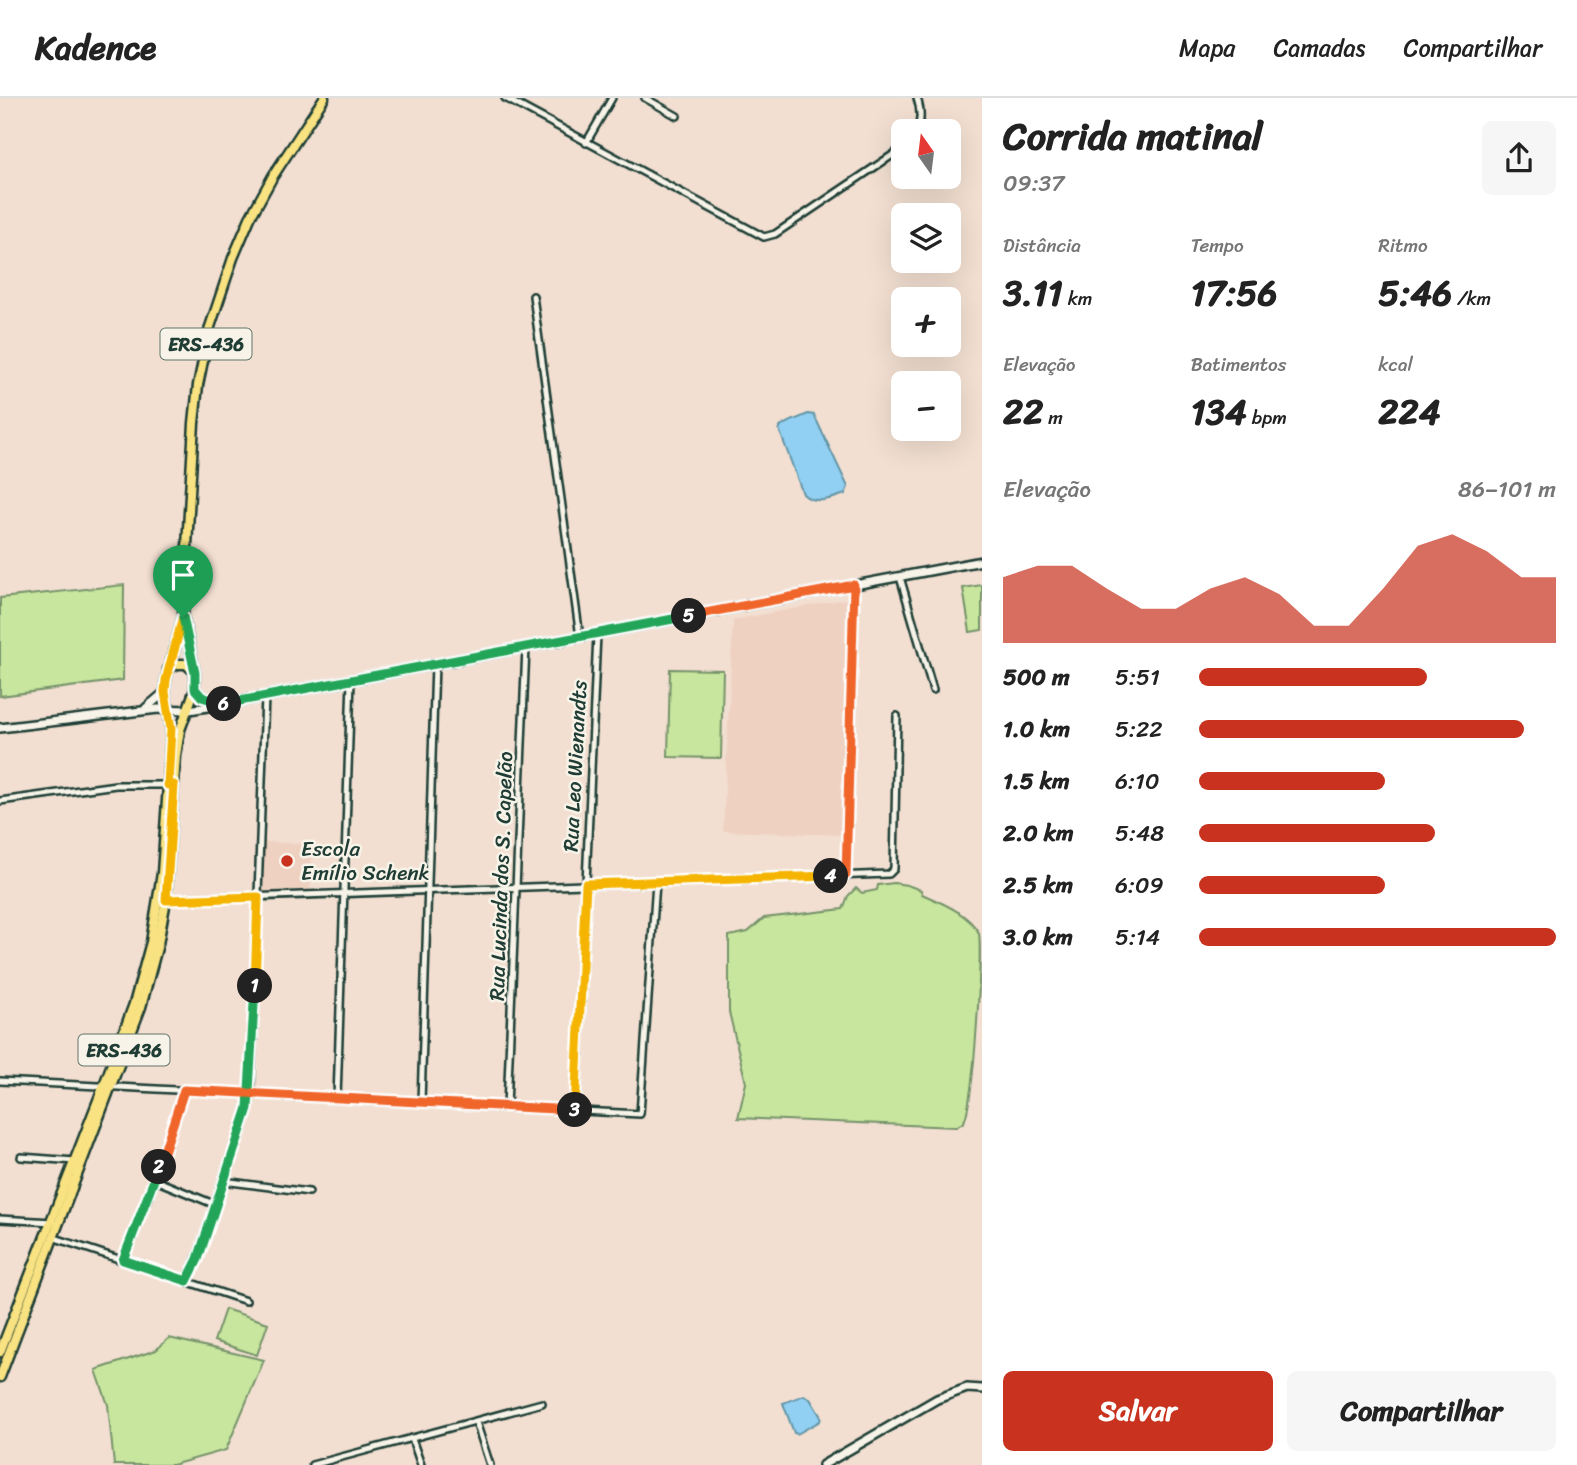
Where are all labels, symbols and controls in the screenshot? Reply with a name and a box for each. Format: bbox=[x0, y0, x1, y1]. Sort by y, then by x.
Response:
text: Kadence bbox=[35, 19, 156, 77]
text: Mapa bbox=[1179, 27, 1235, 69]
text: Camadas bbox=[1273, 27, 1365, 69]
text: Compartilhar bbox=[1403, 27, 1542, 69]
text: Corrida matinal bbox=[1003, 103, 1263, 170]
north arrow bbox=[891, 119, 961, 189]
map controls bbox=[891, 119, 961, 441]
button: share bbox=[1482, 121, 1556, 195]
text: 09:37 bbox=[1003, 163, 1064, 204]
button: layers bbox=[891, 203, 961, 273]
text: Distância bbox=[1003, 229, 1081, 262]
text: Tempo bbox=[1191, 229, 1244, 262]
text: Ritmo bbox=[1378, 229, 1428, 262]
text: 3.11 bbox=[1003, 262, 1063, 324]
text: 17:56 bbox=[1191, 262, 1278, 324]
text: 5:46 bbox=[1378, 262, 1452, 324]
text: km bbox=[1063, 282, 1092, 315]
text: /km bbox=[1452, 282, 1491, 315]
button: + bbox=[891, 287, 961, 357]
road number: ERS-436 bbox=[160, 328, 252, 360]
text: Elevação bbox=[1003, 348, 1076, 381]
text: Batimentos bbox=[1191, 348, 1287, 381]
text: kcal bbox=[1378, 348, 1413, 381]
button: − bbox=[891, 371, 961, 441]
text: 22 bbox=[1003, 381, 1043, 443]
text: 134 bbox=[1191, 381, 1247, 443]
text: 224 bbox=[1378, 381, 1441, 443]
text: m bbox=[1043, 401, 1063, 434]
text: bpm bbox=[1247, 401, 1287, 434]
text: Elevação bbox=[1003, 469, 1091, 510]
text: 86–101 m bbox=[1458, 469, 1556, 510]
pin bbox=[153, 545, 213, 617]
icon: arrive bbox=[164, 556, 202, 594]
pin: 5 bbox=[672, 598, 706, 634]
text: 5 bbox=[683, 599, 694, 632]
text: 500 m bbox=[1003, 657, 1070, 698]
text: 5:51 bbox=[1115, 657, 1160, 698]
street label: Rua Leo Wienandts bbox=[552, 679, 598, 853]
pin: 6 bbox=[206, 686, 242, 722]
text: 6 bbox=[218, 687, 229, 720]
text: 1.0 km bbox=[1003, 709, 1070, 750]
text: 5:22 bbox=[1115, 709, 1163, 750]
street label: Rua Lucinda dos S. Capelão bbox=[478, 751, 524, 1001]
text: 1.5 km bbox=[1003, 761, 1070, 802]
text: 6:10 bbox=[1115, 761, 1159, 802]
text: 2.0 km bbox=[1003, 813, 1074, 854]
text: 5:48 bbox=[1115, 813, 1164, 854]
place label: Escola Emílio Schenk bbox=[301, 830, 430, 892]
marker: Escola Emílio Schenk bbox=[279, 853, 295, 869]
pin: 4 bbox=[814, 858, 848, 894]
text: 4 bbox=[825, 859, 836, 892]
text: 2.5 km bbox=[1003, 865, 1073, 906]
text: 6:09 bbox=[1115, 865, 1164, 906]
text: 3.0 km bbox=[1003, 917, 1073, 958]
text: 5:14 bbox=[1115, 917, 1160, 958]
pin: 1 bbox=[238, 968, 272, 1004]
text: 1 bbox=[250, 969, 259, 1002]
road number: ERS-436 bbox=[78, 1034, 170, 1066]
pin: 3 bbox=[558, 1093, 592, 1128]
text: 3 bbox=[569, 1093, 580, 1126]
pin: 2 bbox=[142, 1150, 176, 1184]
text: 2 bbox=[153, 1150, 164, 1183]
button: Salvar bbox=[1003, 1371, 1273, 1451]
button: Compartilhar bbox=[1287, 1371, 1556, 1451]

